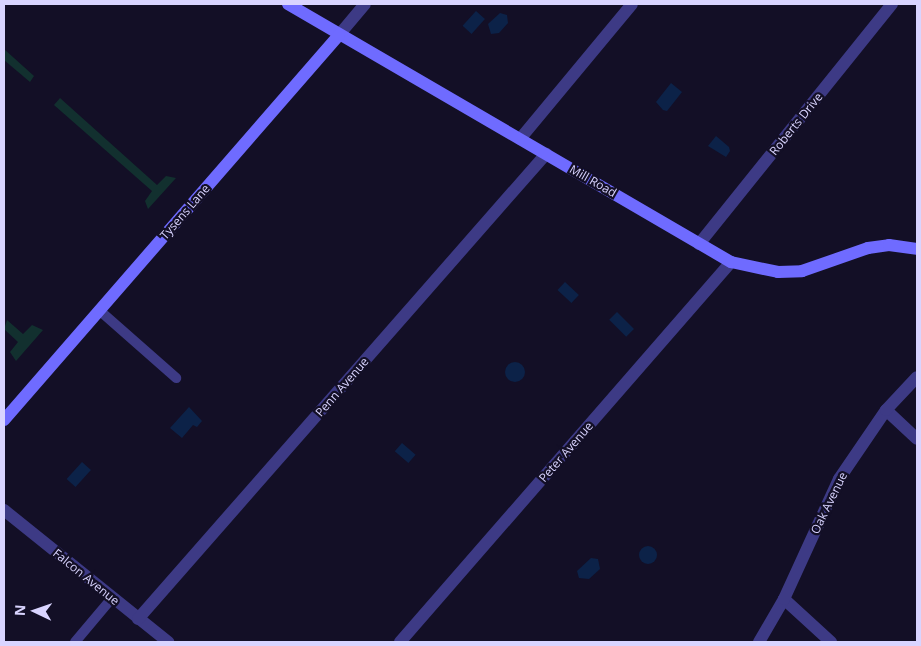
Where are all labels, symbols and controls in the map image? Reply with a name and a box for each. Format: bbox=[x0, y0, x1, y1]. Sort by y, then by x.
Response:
street label: Roberts Drive bbox=[766, 90, 826, 158]
street label: Mill Road bbox=[567, 162, 619, 200]
street label: Tysens Lane bbox=[157, 182, 213, 242]
street label: Penn Avenue bbox=[312, 355, 372, 419]
street label: Peter Avenue bbox=[536, 419, 596, 485]
street label: Oak Avenue bbox=[808, 470, 850, 536]
street label: Falcon Avenue bbox=[50, 546, 122, 608]
north arrow bbox=[10, 586, 60, 636]
text: N bbox=[10, 604, 29, 616]

